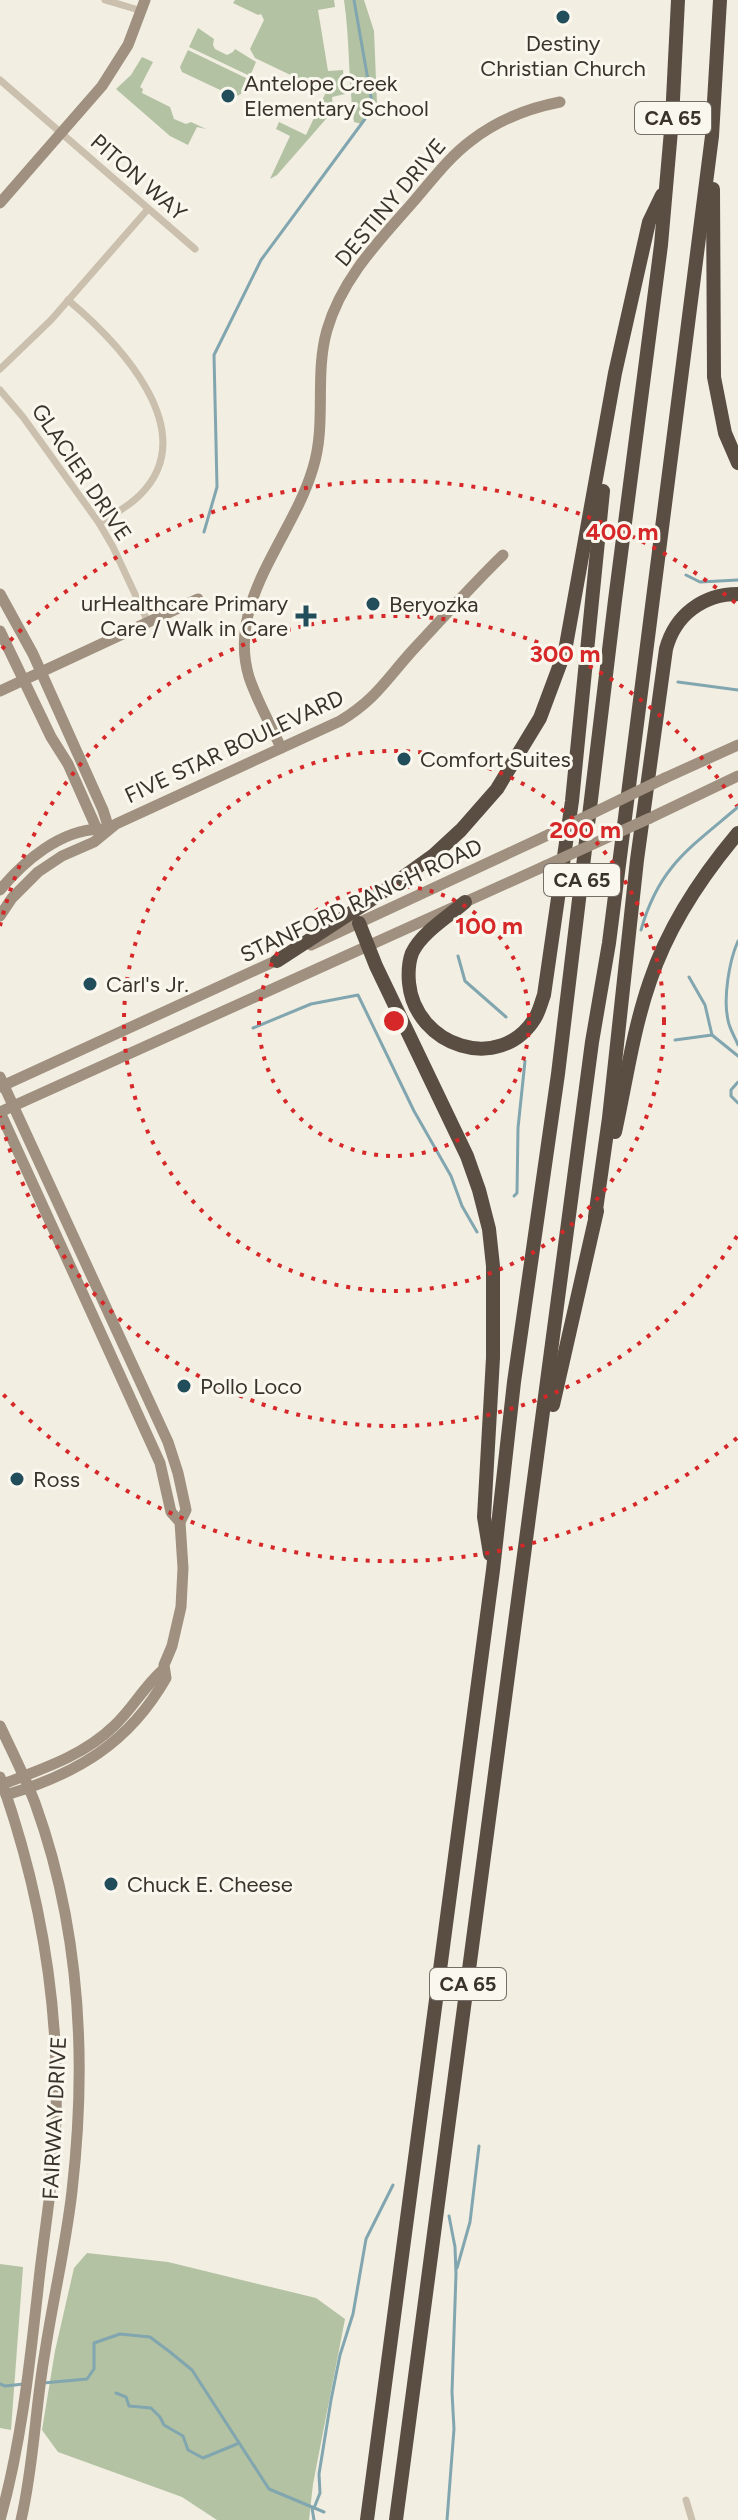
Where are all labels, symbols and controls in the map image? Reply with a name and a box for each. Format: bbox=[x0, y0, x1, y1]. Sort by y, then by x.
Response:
marker: Destiny Christian Church bbox=[554, 8, 572, 26]
place label: Destiny Christian Church bbox=[480, 30, 646, 82]
place label: Antelope Creek Elementary School bbox=[244, 70, 429, 122]
marker: Antelope Creek Elementary School bbox=[219, 87, 237, 105]
road number: CA 65 bbox=[635, 102, 711, 134]
street label: PITON WAY bbox=[85, 128, 193, 227]
street label: DESTINY DRIVE bbox=[329, 133, 452, 272]
street label: GLACIER DRIVE bbox=[26, 398, 137, 546]
text: 400 m bbox=[586, 517, 658, 546]
place label: urHealthcare Primary Care / Walk in Care bbox=[81, 590, 288, 642]
place label: Beryozka bbox=[389, 591, 478, 618]
marker: Beryozka bbox=[364, 595, 382, 613]
marker: urHealthcare Primary Care / Walk in Care bbox=[295, 605, 317, 627]
text: 300 m bbox=[529, 639, 601, 668]
street label: FIVE STAR BOULEVARD bbox=[120, 684, 348, 809]
place label: Comfort Suites bbox=[420, 746, 571, 773]
marker: Comfort Suites bbox=[395, 750, 413, 768]
text: 200 m bbox=[549, 815, 621, 844]
street label: STANFORD RANCH ROAD bbox=[236, 832, 486, 968]
road number: CA 65 bbox=[544, 864, 620, 896]
text: 100 m bbox=[455, 911, 523, 940]
place label: Carl's Jr. bbox=[106, 971, 189, 998]
marker: Carl's Jr. bbox=[81, 975, 99, 993]
centre of rings bbox=[380, 1007, 408, 1035]
place label: Pollo Loco bbox=[200, 1373, 302, 1400]
marker: Pollo Loco bbox=[175, 1377, 193, 1395]
place label: Ross bbox=[33, 1466, 80, 1493]
marker: Ross bbox=[8, 1470, 26, 1488]
place label: Chuck E. Cheese bbox=[127, 1871, 293, 1898]
marker: Chuck E. Cheese bbox=[102, 1875, 120, 1893]
road number: CA 65 bbox=[430, 1968, 506, 2000]
street label: FAIRWAY DRIVE bbox=[37, 2036, 72, 2200]

